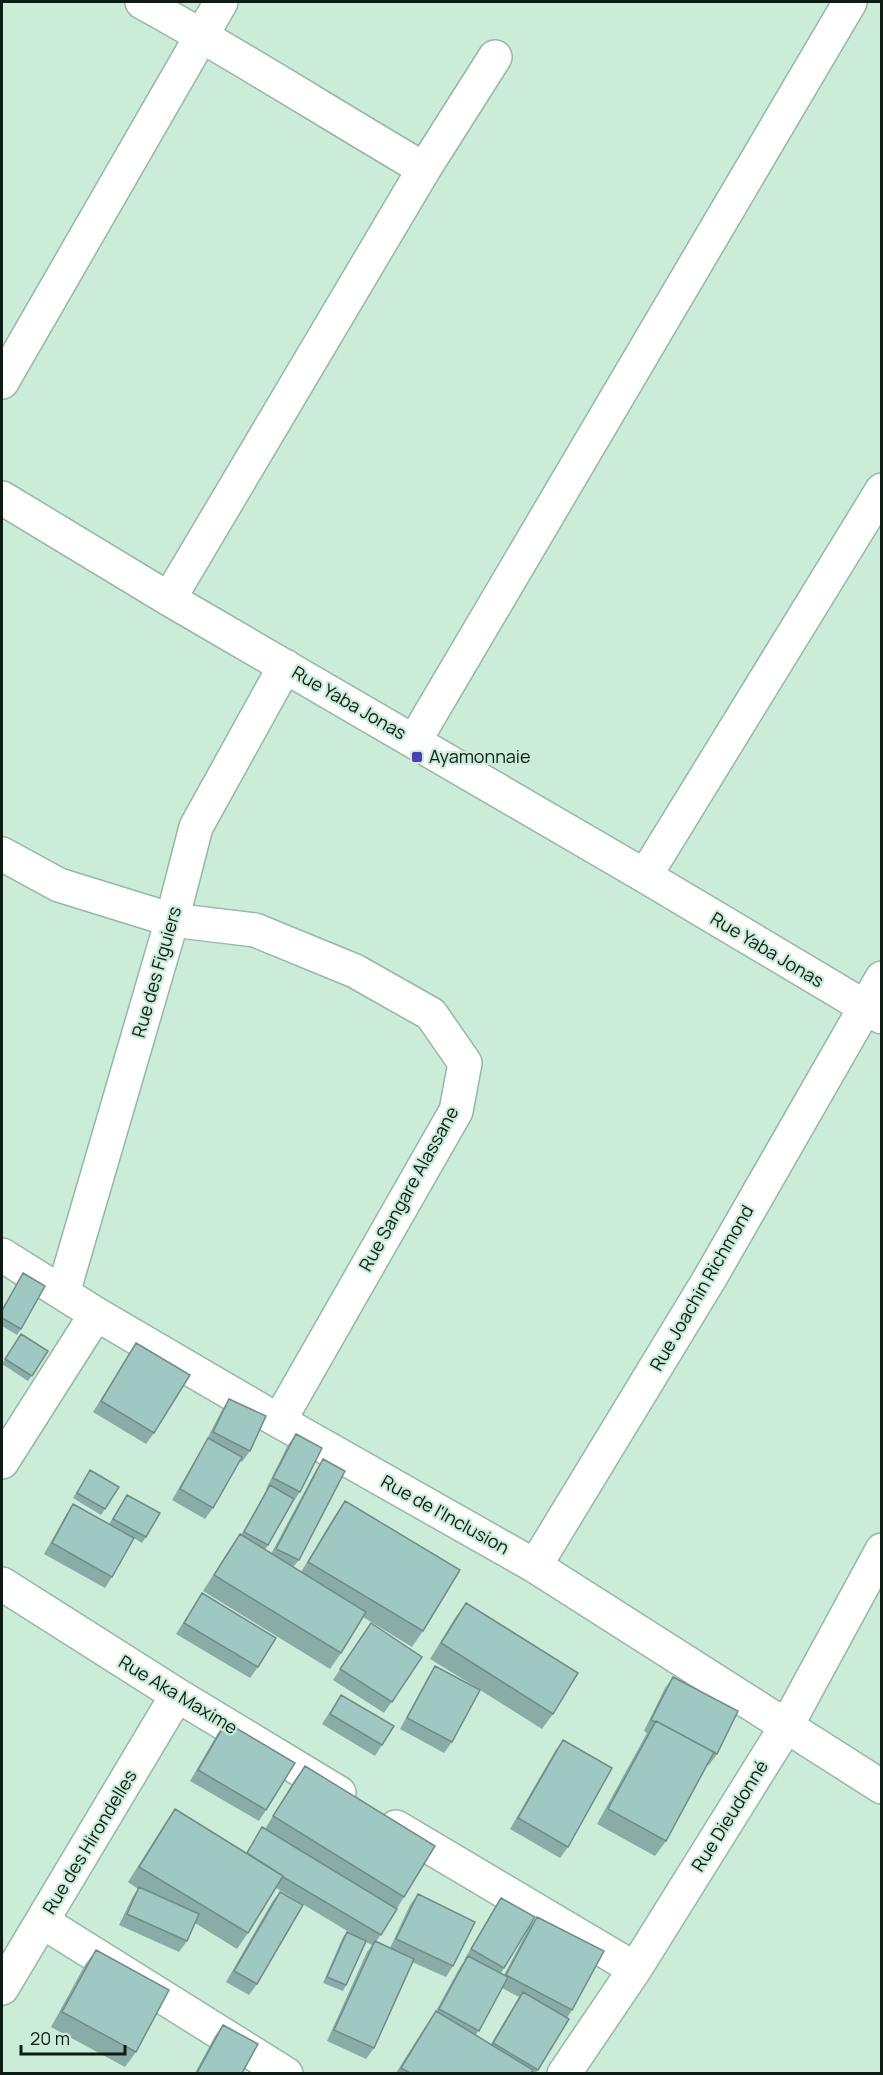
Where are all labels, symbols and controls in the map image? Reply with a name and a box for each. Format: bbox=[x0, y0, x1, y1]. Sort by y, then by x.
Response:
street label: Rue Yaba Jonas bbox=[288, 660, 411, 745]
place label: Ayamonnaie bbox=[429, 744, 531, 768]
marker: Ayamonnaie bbox=[410, 750, 424, 764]
street label: Rue des Figuiers bbox=[126, 903, 186, 1040]
street label: Rue Yaba Jonas bbox=[706, 906, 829, 992]
street label: Rue Sangare Alassane bbox=[353, 1102, 463, 1275]
street label: Rue Joachin Richmond bbox=[644, 1200, 758, 1375]
street label: Rue de l'Inclusion bbox=[377, 1469, 514, 1559]
street label: Rue Aka Maxime bbox=[115, 1649, 242, 1739]
street label: Rue Dieudonné bbox=[685, 1755, 773, 1876]
street label: Rue des Hirondelles bbox=[37, 1765, 142, 1918]
scale bar bbox=[21, 2018, 124, 2056]
text: 20 m bbox=[30, 2026, 70, 2050]

